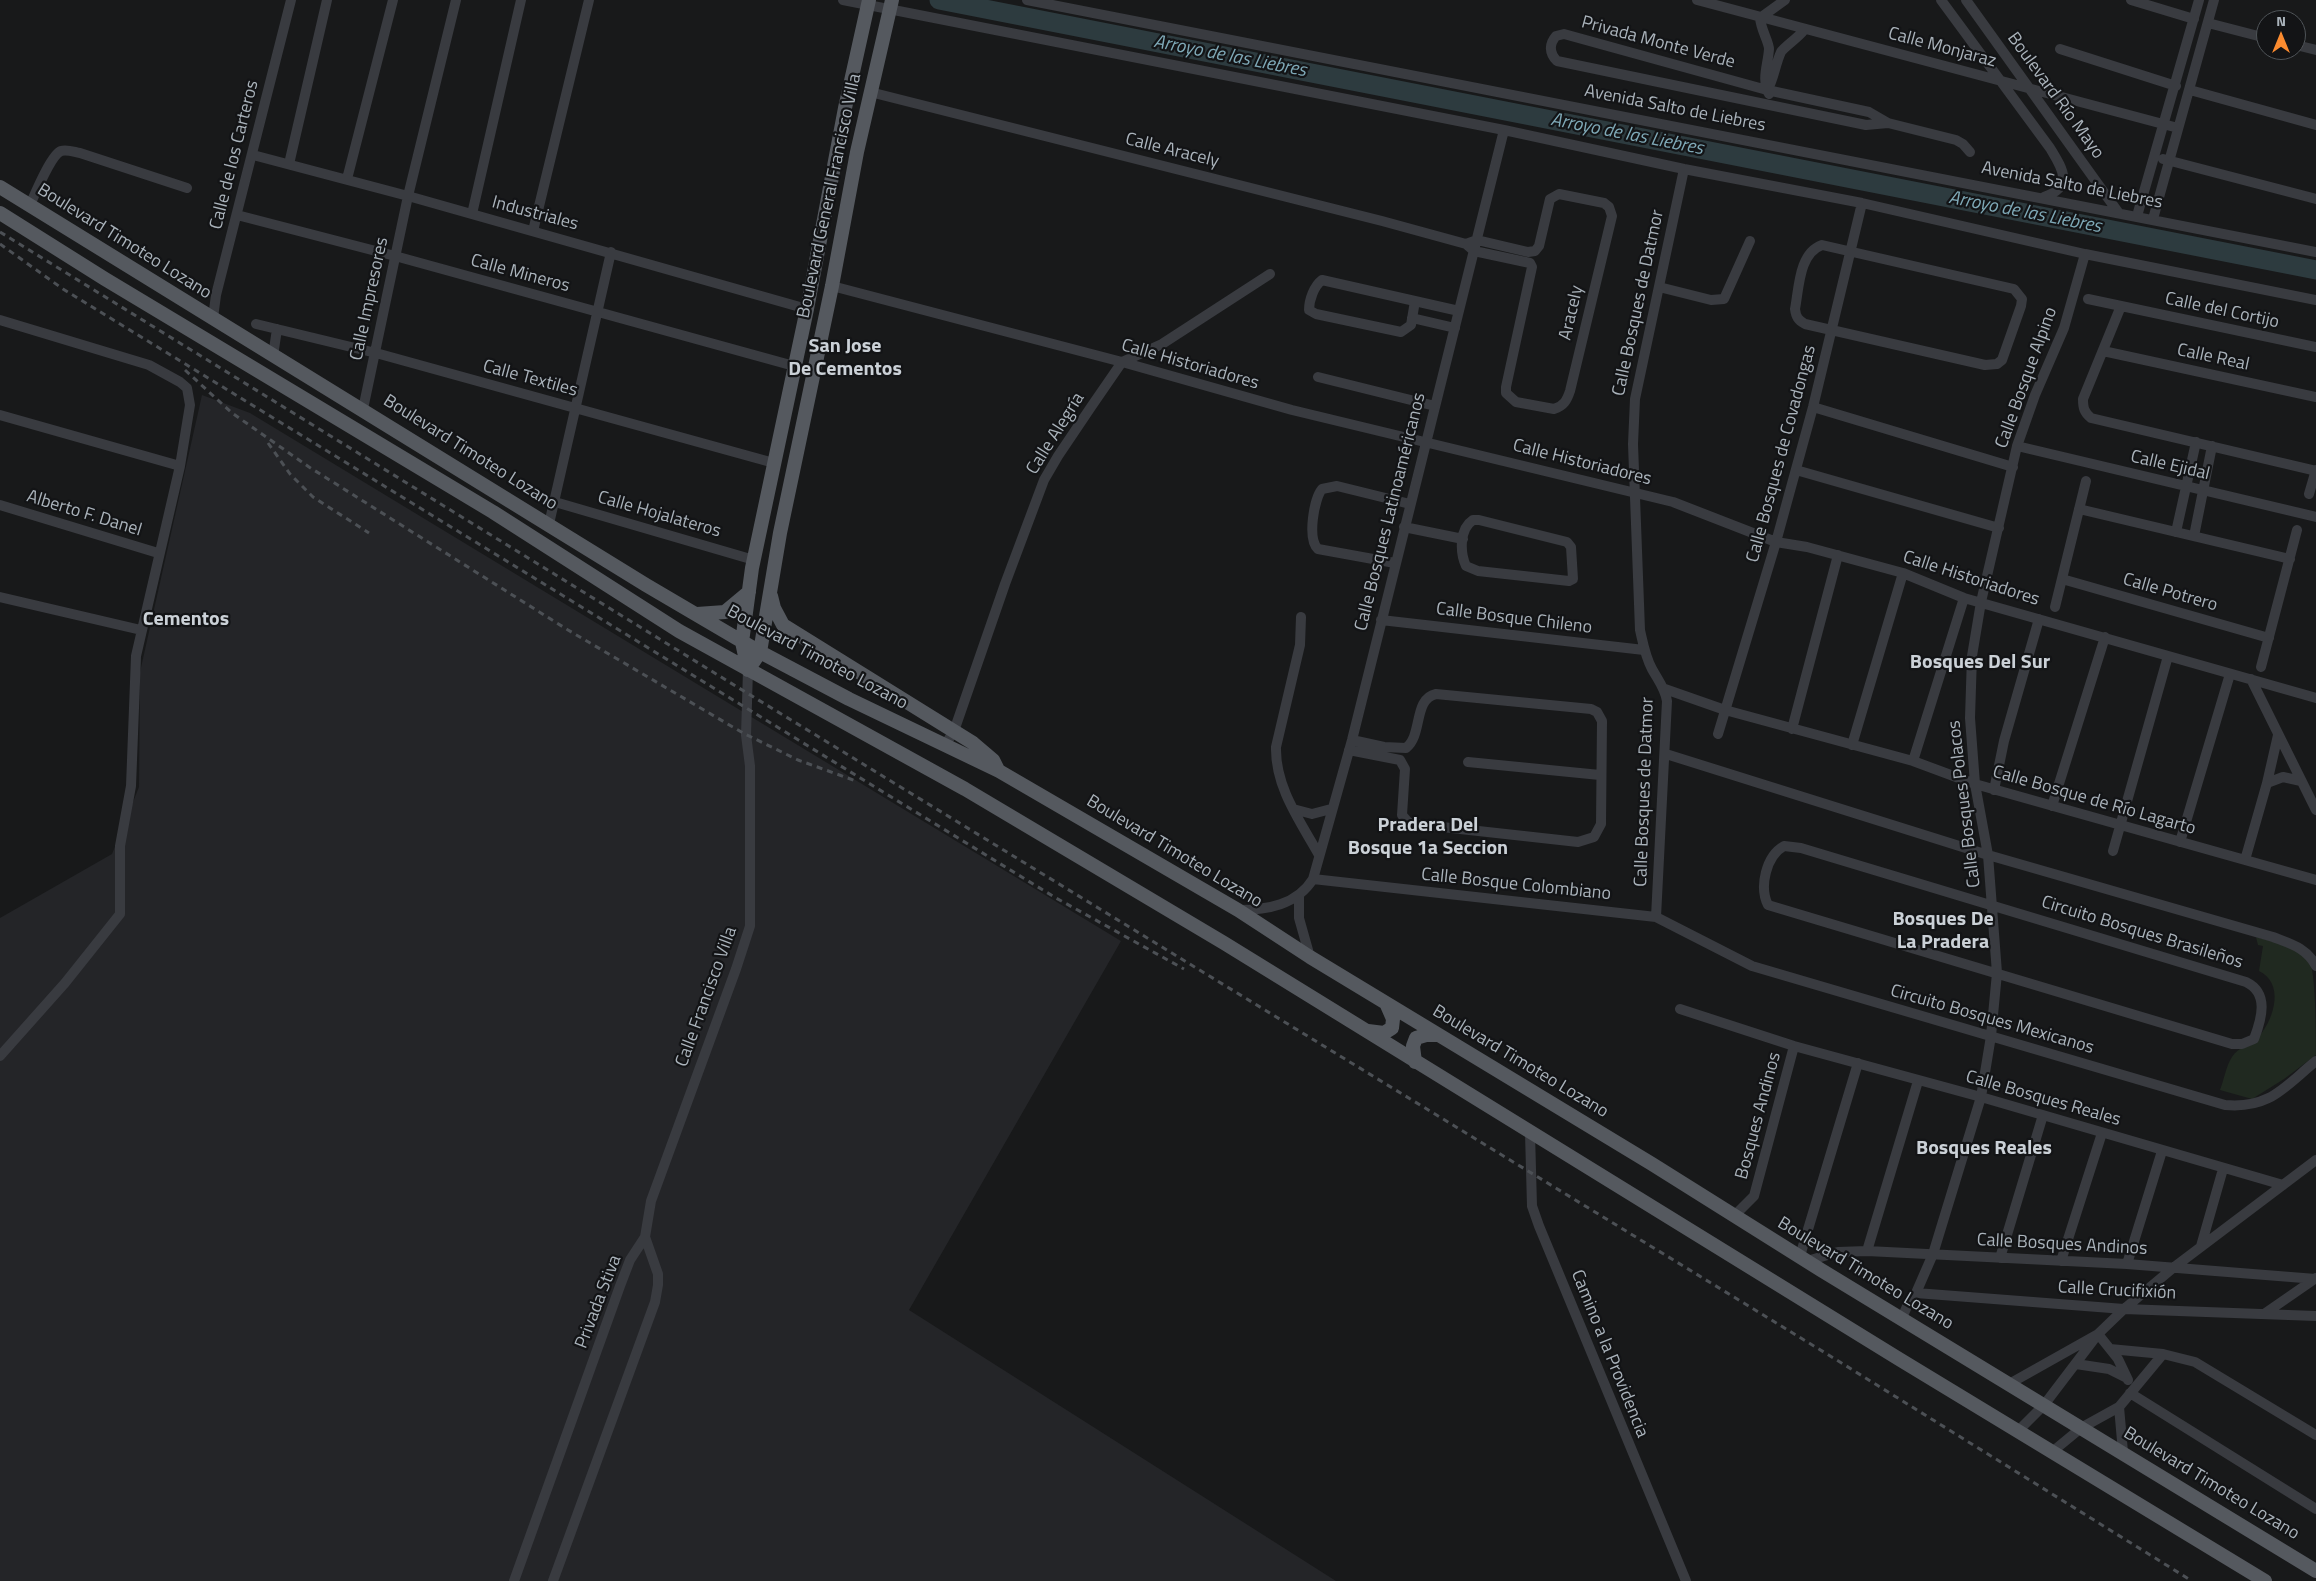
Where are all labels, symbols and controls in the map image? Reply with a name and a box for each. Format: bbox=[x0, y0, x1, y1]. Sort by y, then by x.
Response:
north arrow bbox=[2256, 10, 2306, 60]
text: N bbox=[2276, 10, 2286, 31]
street label: Privada Monte Verde bbox=[1579, 12, 1737, 74]
street label: Calle Monjaraz bbox=[1886, 23, 1998, 73]
street label: Boulevard Río Mayo bbox=[2002, 29, 2108, 163]
water label: Arroyo de las Liebres bbox=[1152, 31, 1308, 83]
street label: Boulevard General Francisco Villa bbox=[793, 72, 867, 320]
street label: Calle de los Carteros bbox=[206, 78, 264, 232]
street label: Avenida Salto de Liebres bbox=[1583, 81, 1767, 137]
water label: Arroyo de las Liebres bbox=[1549, 109, 1705, 161]
street label: Calle Aracely bbox=[1123, 129, 1221, 173]
street label: Avenida Salto de Liebres bbox=[1980, 158, 2164, 214]
street label: Boulevard Timoteo Lozano bbox=[33, 179, 215, 305]
water label: Arroyo de las Liebres bbox=[1947, 187, 2103, 239]
street label: Industriales bbox=[489, 192, 581, 236]
street label: Calle Bosques de Datmor bbox=[1609, 208, 1669, 398]
street label: Calle Impresores bbox=[346, 235, 394, 363]
street label: Calle Mineros bbox=[468, 250, 572, 298]
street label: Aracely bbox=[1555, 283, 1589, 343]
street label: Calle del Cortijo bbox=[2163, 288, 2281, 334]
street label: Calle Bosque Alpino bbox=[1991, 304, 2063, 452]
district label: San Jose De Cementos bbox=[788, 335, 902, 382]
street label: Calle Historiadores bbox=[1119, 335, 1261, 395]
street label: Calle Real bbox=[2175, 340, 2251, 376]
street label: Calle Bosques de Covadongas bbox=[1743, 343, 1821, 565]
street label: Calle Textiles bbox=[480, 356, 580, 402]
street label: Calle Alegría bbox=[1022, 389, 1090, 479]
street label: Boulevard Timoteo Lozano bbox=[379, 390, 561, 516]
street label: Calle Bosques Latinoaméricanos bbox=[1351, 391, 1431, 633]
street label: Calle Historiadores bbox=[1510, 435, 1654, 491]
street label: Calle Ejidal bbox=[2128, 446, 2212, 486]
street label: Alberto F. Danel bbox=[24, 486, 144, 542]
street label: Calle Hojalateros bbox=[595, 487, 723, 543]
street label: Calle Historiadores bbox=[1900, 547, 2042, 611]
street label: Calle Potrero bbox=[2120, 569, 2220, 617]
street label: Calle Bosque Chileno bbox=[1435, 599, 1593, 639]
street label: Boulevard Timoteo Lozano bbox=[723, 601, 911, 715]
district label: Cementos bbox=[143, 608, 229, 632]
district label: Bosques Del Sur bbox=[1910, 651, 2050, 675]
street label: Calle Bosques de Datmor bbox=[1631, 697, 1659, 887]
street label: Calle Bosques Polacos bbox=[1944, 719, 1986, 889]
street label: Calle Bosque de Río Lagarto bbox=[1990, 762, 2198, 840]
street label: Boulevard Timoteo Lozano bbox=[1082, 791, 1266, 913]
district label: Pradera Del Bosque 1a Seccion bbox=[1348, 814, 1508, 861]
street label: Calle Bosque Colombiano bbox=[1420, 864, 1612, 906]
street label: Circuito Bosques Brasileños bbox=[2039, 892, 2245, 974]
district label: Bosques De La Pradera bbox=[1892, 908, 1994, 955]
street label: Calle Francisco Villa bbox=[672, 924, 742, 1070]
street label: Circuito Bosques Mexicanos bbox=[1888, 981, 2096, 1059]
street label: Boulevard Timoteo Lozano bbox=[1428, 1001, 1612, 1123]
street label: Bosques Andinos bbox=[1732, 1050, 1786, 1182]
street label: Calle Bosques Reales bbox=[1963, 1067, 2123, 1131]
district label: Bosques Reales bbox=[1916, 1137, 2052, 1161]
street label: Boulevard Timoteo Lozano bbox=[1773, 1213, 1957, 1335]
street label: Calle Bosques Andinos bbox=[1976, 1230, 2148, 1260]
street label: Privada Stiva bbox=[571, 1252, 627, 1352]
street label: Camino a la Providencia bbox=[1565, 1267, 1653, 1441]
street label: Calle Crucifixión bbox=[2057, 1277, 2177, 1305]
street label: Boulevard Timoteo Lozano bbox=[2119, 1423, 2303, 1545]

